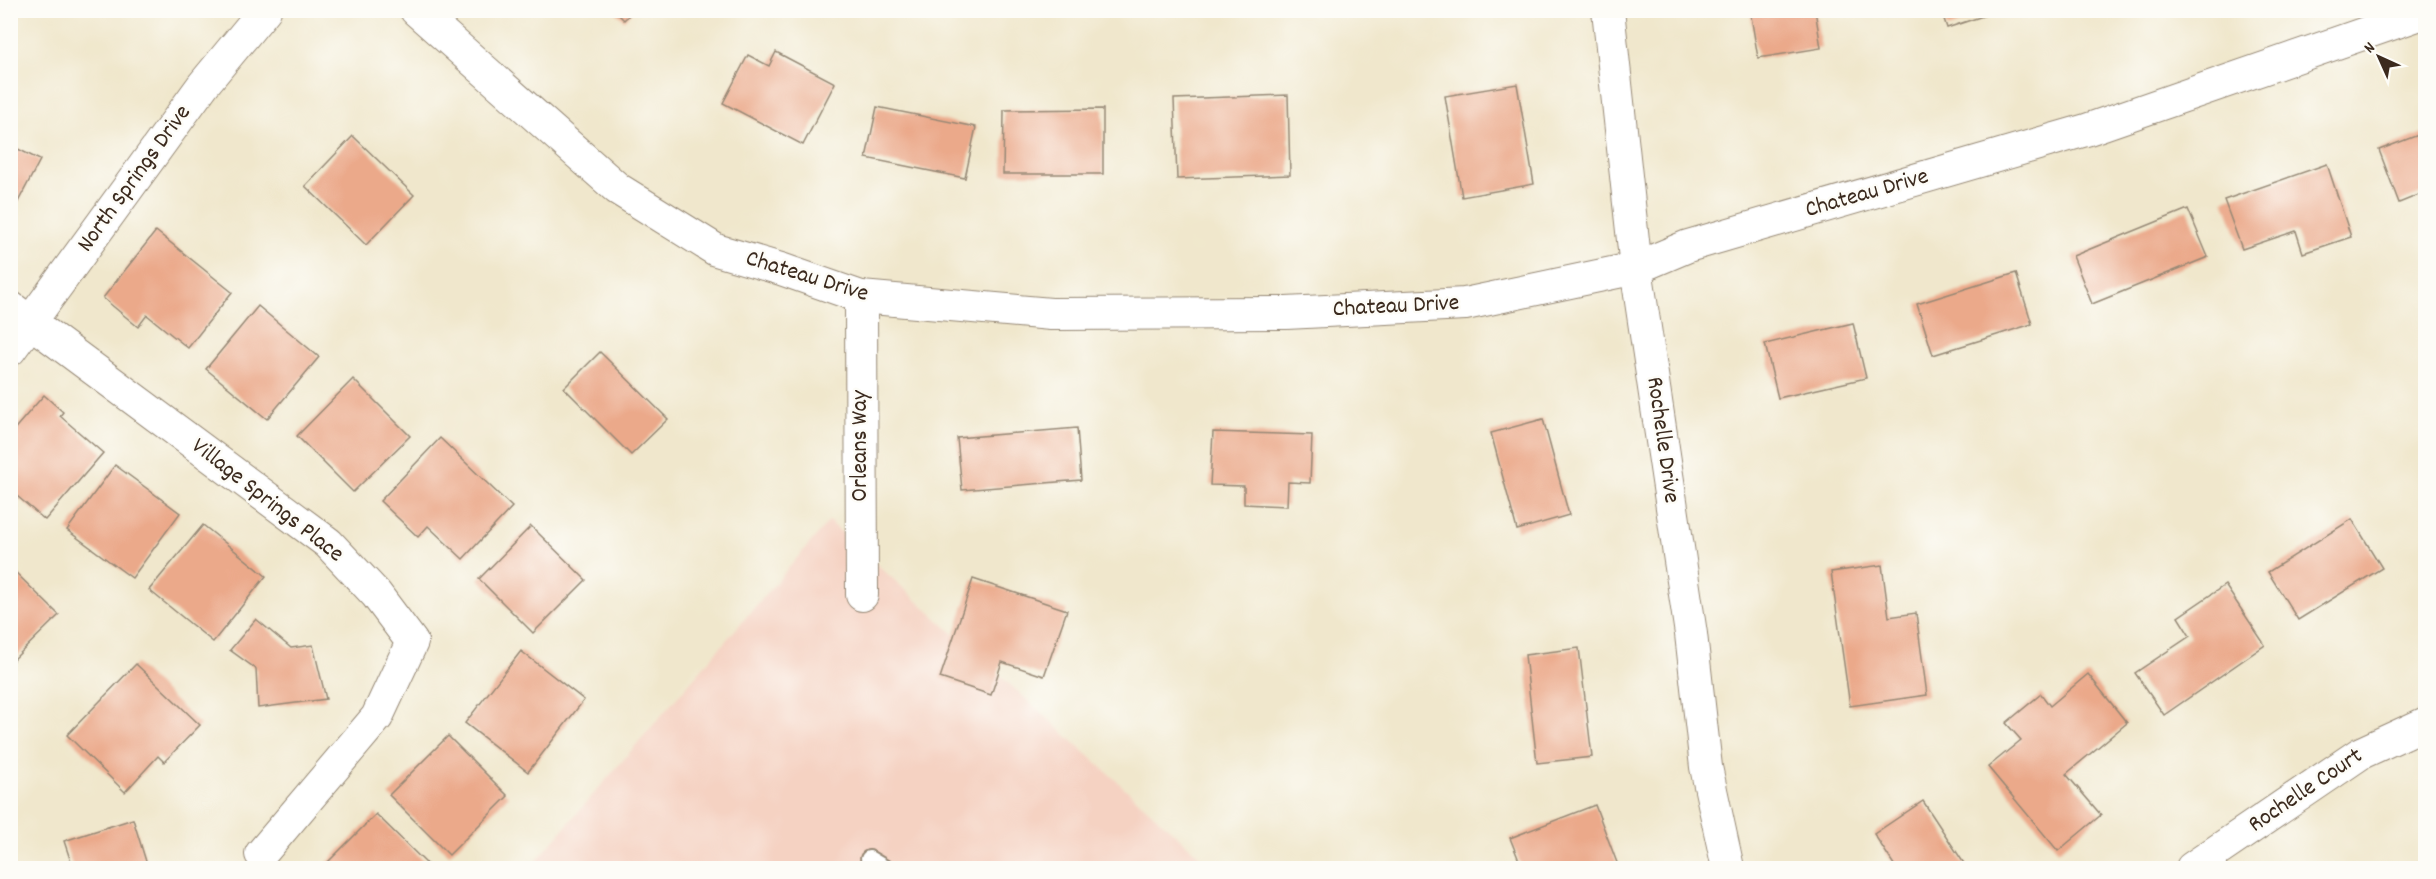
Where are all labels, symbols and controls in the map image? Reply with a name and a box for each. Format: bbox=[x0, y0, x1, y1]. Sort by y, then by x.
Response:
north arrow bbox=[2349, 27, 2409, 87]
text: N bbox=[2359, 37, 2381, 59]
street label: North Springs Drive bbox=[70, 98, 200, 260]
street label: Chateau Drive bbox=[1801, 160, 1933, 228]
street label: Chateau Drive bbox=[741, 242, 873, 312]
street label: Chateau Drive bbox=[1332, 287, 1460, 327]
street label: Rochelle Drive bbox=[1636, 375, 1688, 505]
street label: Orleans Way bbox=[844, 389, 878, 502]
street label: Village Springs Place bbox=[183, 431, 351, 571]
street label: Rochelle Court bbox=[2242, 740, 2370, 842]

